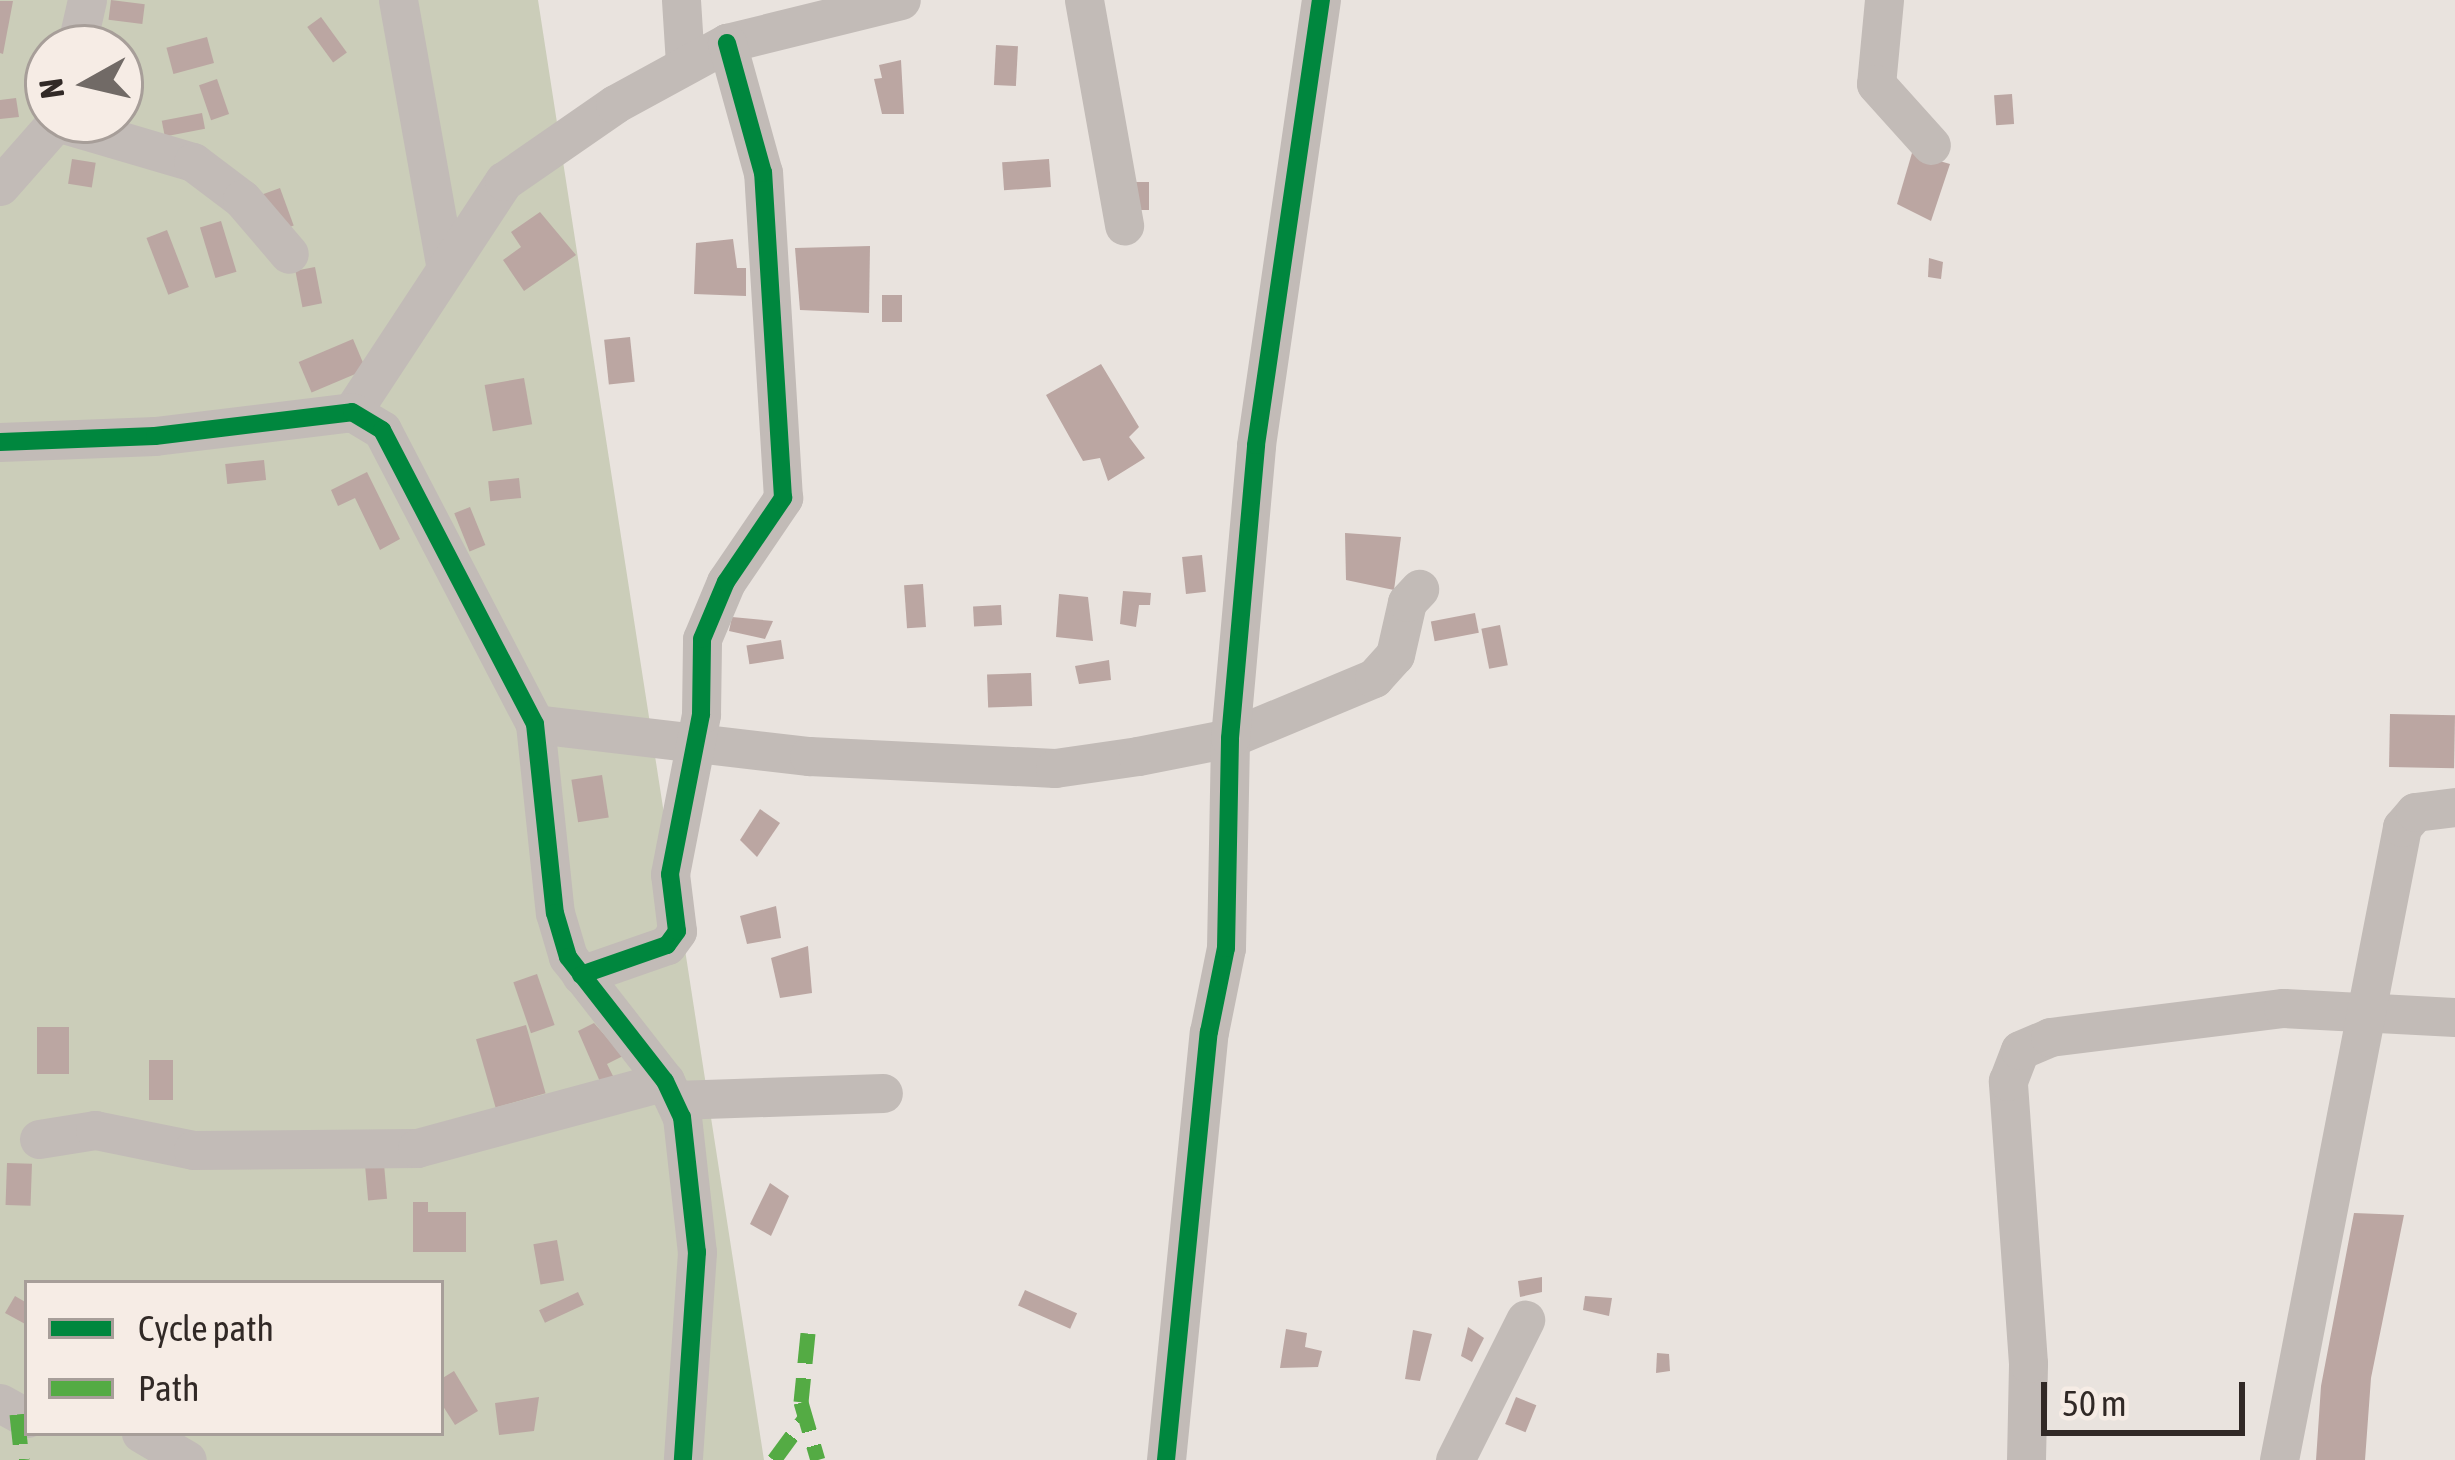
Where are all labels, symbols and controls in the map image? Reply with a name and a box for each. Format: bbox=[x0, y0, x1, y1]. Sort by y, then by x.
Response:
north arrow bbox=[24, 24, 144, 144]
text: N bbox=[31, 76, 71, 101]
legend bbox=[24, 1280, 444, 1436]
text: Cycle path bbox=[138, 1307, 274, 1349]
scale bar bbox=[2047, 1358, 2251, 1432]
text: Path bbox=[138, 1367, 200, 1409]
text: 50 m bbox=[2062, 1382, 2127, 1424]

